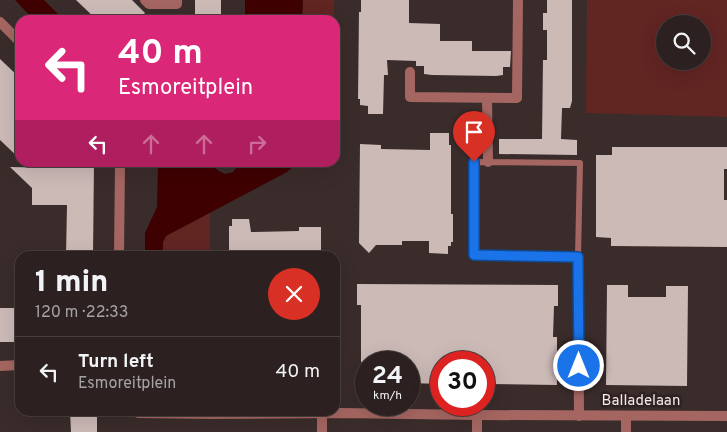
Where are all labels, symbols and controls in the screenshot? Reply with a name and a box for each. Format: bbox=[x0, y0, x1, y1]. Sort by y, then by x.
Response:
map controls bbox=[656, 15, 711, 70]
button: search bbox=[656, 15, 711, 70]
text: 40 m bbox=[118, 32, 203, 76]
icon: left bbox=[35, 35, 100, 100]
text: Esmoreitplein bbox=[118, 75, 253, 102]
pin bbox=[453, 111, 495, 162]
icon: arrive bbox=[460, 118, 488, 146]
icon: left bbox=[84, 130, 112, 158]
icon: ahead bbox=[137, 130, 165, 158]
icon: ahead bbox=[190, 130, 218, 158]
icon: right bbox=[243, 130, 271, 158]
text: 1 min bbox=[35, 265, 108, 302]
button: close bbox=[268, 268, 320, 320]
text: 120 m · 22:33 bbox=[35, 303, 128, 323]
position arrow bbox=[552, 339, 604, 391]
text: Turn left bbox=[78, 350, 154, 374]
speed limit sign: 30 bbox=[430, 351, 495, 416]
icon: left bbox=[35, 358, 63, 386]
text: 40 m bbox=[275, 360, 320, 384]
text: 24 bbox=[372, 361, 403, 393]
text: Esmoreitplein bbox=[78, 374, 176, 394]
text: km/h bbox=[373, 388, 402, 404]
street label: Balladelaan bbox=[602, 392, 680, 411]

